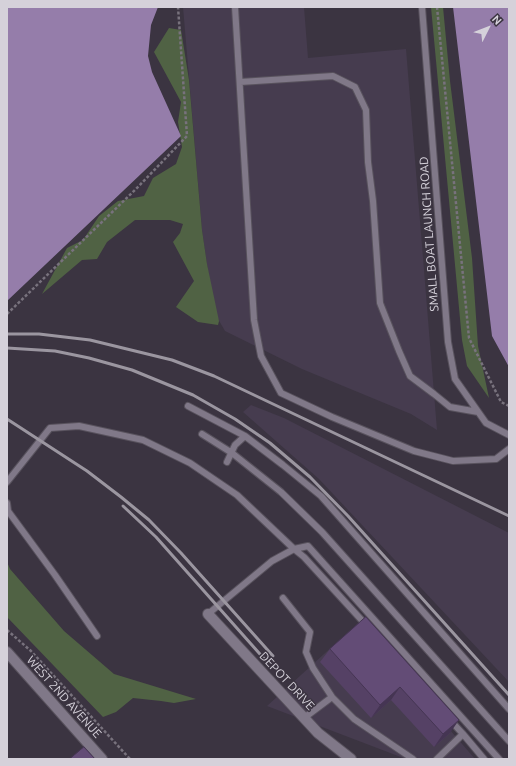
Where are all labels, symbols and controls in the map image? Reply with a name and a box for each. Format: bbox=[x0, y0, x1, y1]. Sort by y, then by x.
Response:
north arrow bbox=[468, 8, 508, 48]
text: N bbox=[490, 13, 504, 27]
street label: SMALL BOAT LAUNCH ROAD bbox=[416, 156, 442, 312]
street label: DEPOT DRIVE bbox=[256, 649, 318, 713]
street label: WEST 2ND AVENUE bbox=[23, 653, 105, 741]

